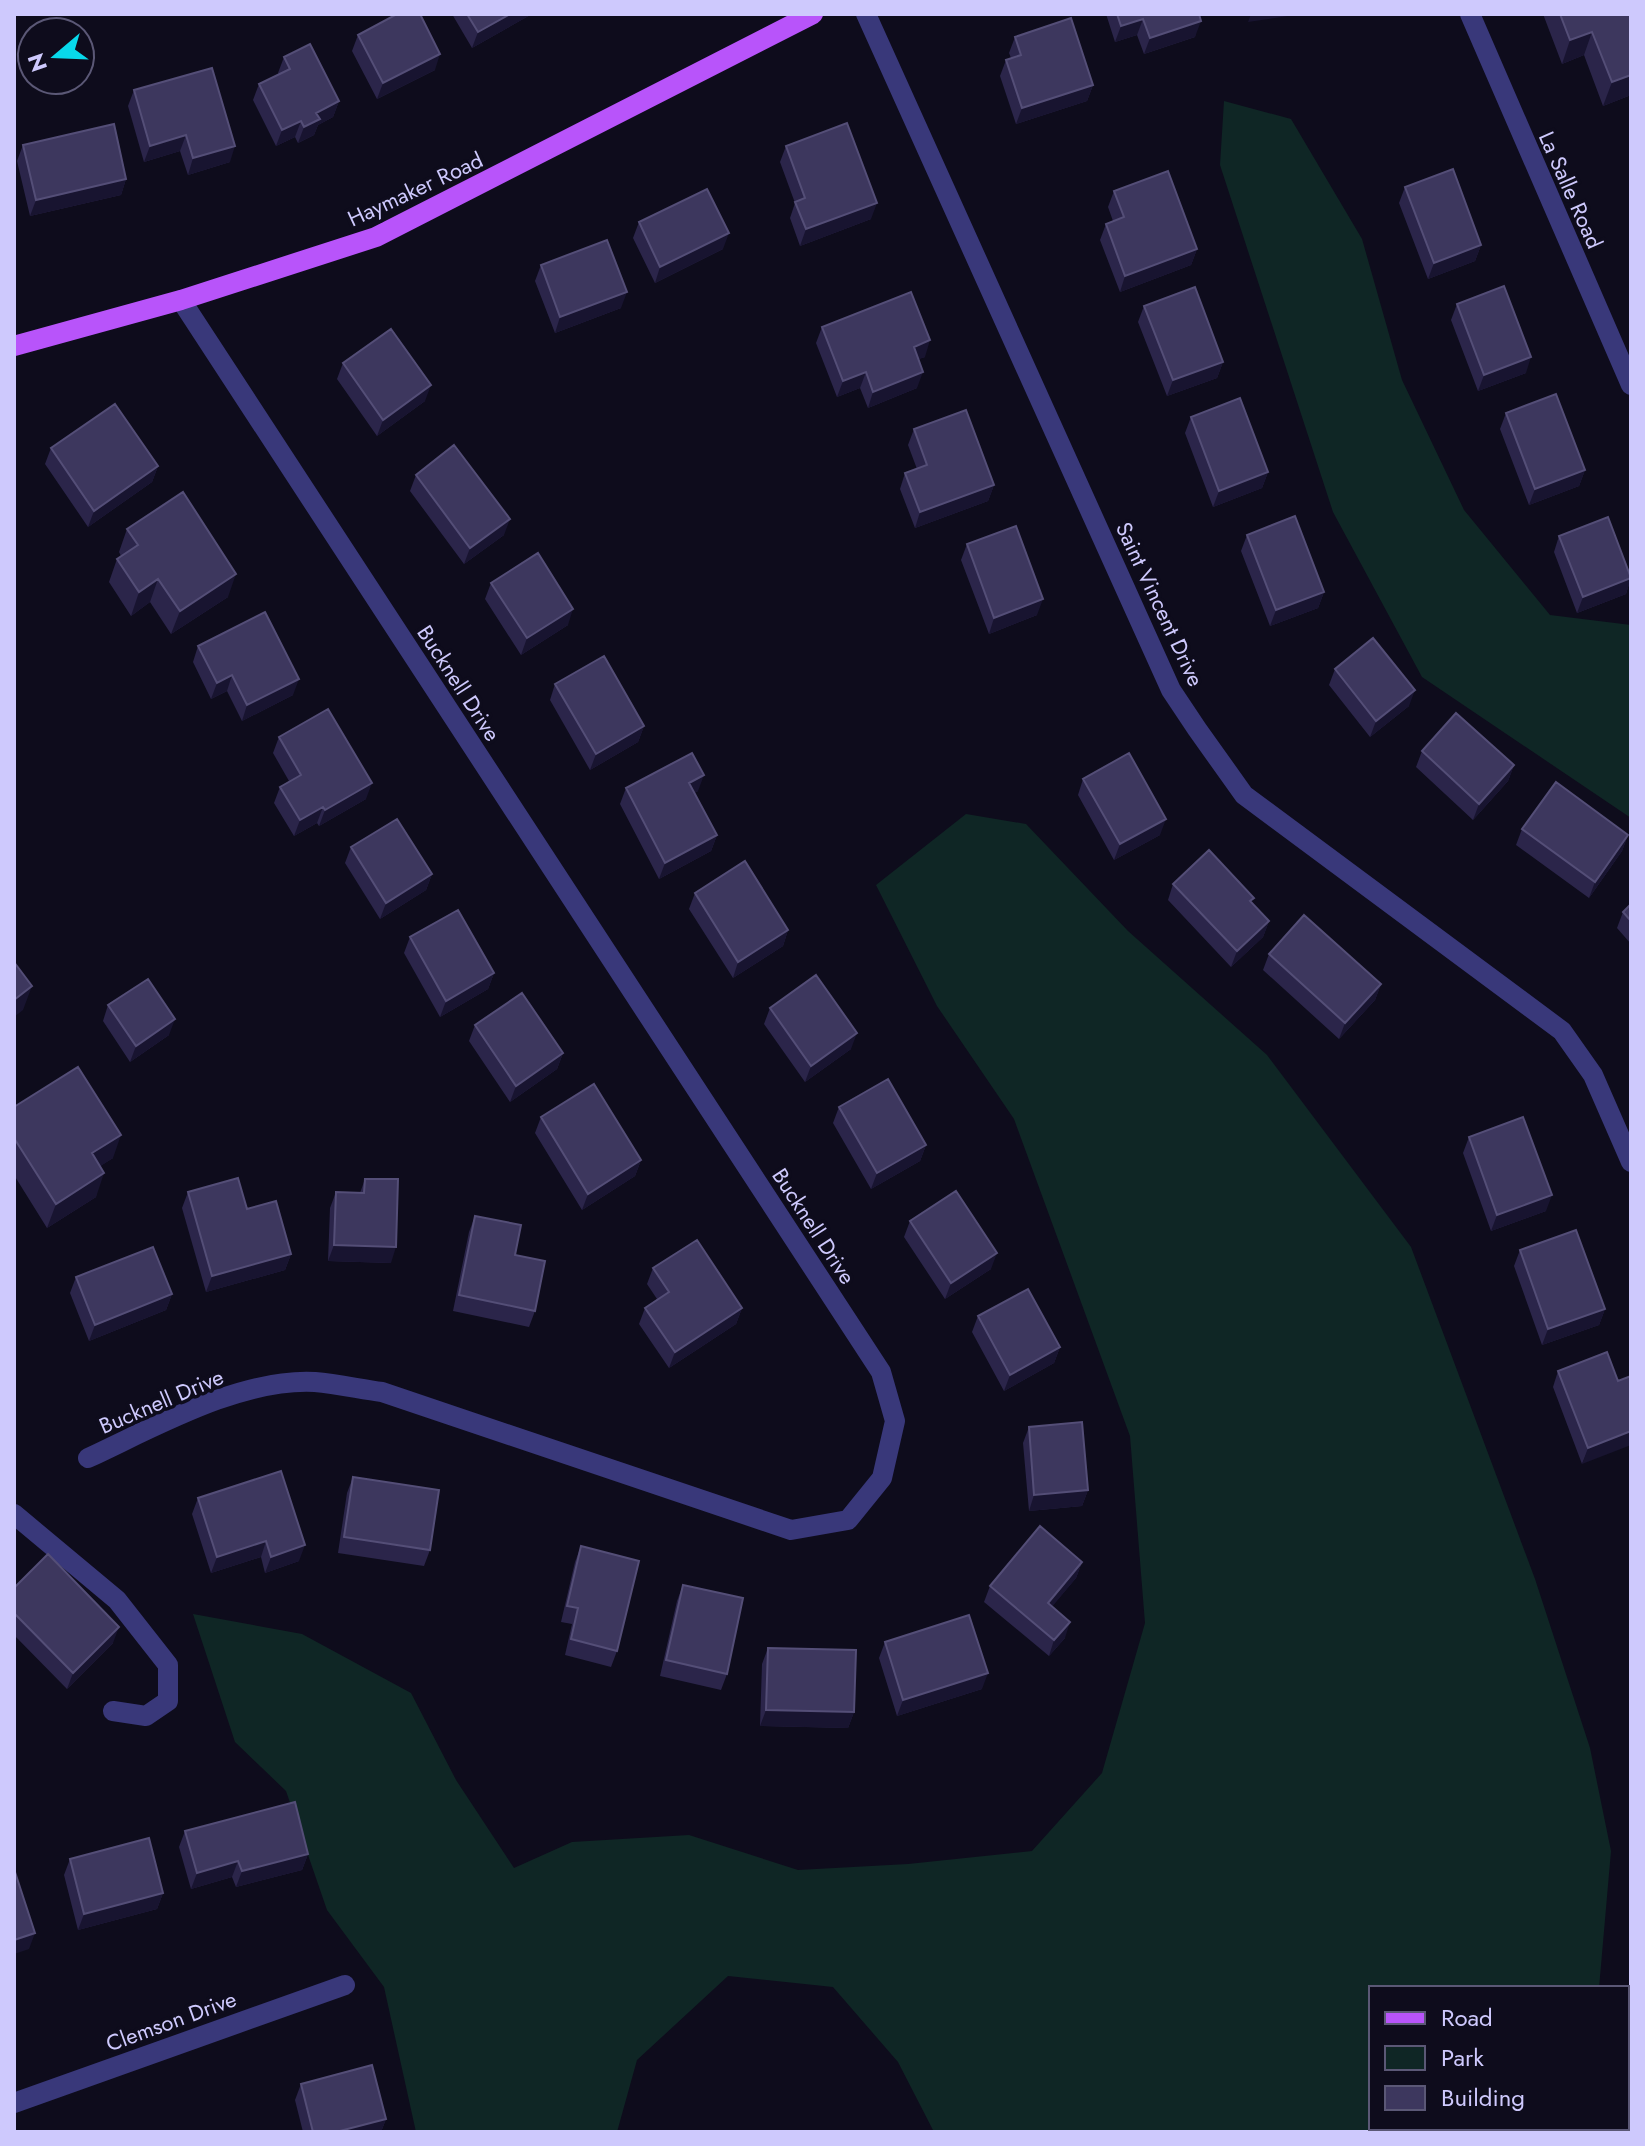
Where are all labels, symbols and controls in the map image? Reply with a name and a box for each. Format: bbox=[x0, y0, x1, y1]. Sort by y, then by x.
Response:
north arrow bbox=[16, 16, 96, 96]
text: N bbox=[19, 49, 55, 76]
street label: La Salle Road bbox=[1531, 126, 1611, 254]
street label: Haymaker Road bbox=[342, 144, 488, 234]
street label: Saint Vincent Drive bbox=[1108, 517, 1212, 691]
street label: Bucknell Drive bbox=[409, 619, 509, 747]
street label: Bucknell Drive bbox=[764, 1162, 864, 1290]
street label: Bucknell Drive bbox=[94, 1360, 228, 1442]
street label: Clemson Drive bbox=[101, 1983, 241, 2059]
legend bbox=[1369, 1986, 1629, 2130]
text: Road bbox=[1441, 2000, 1493, 2035]
text: Park bbox=[1441, 2040, 1484, 2075]
text: Building bbox=[1441, 2080, 1525, 2115]

